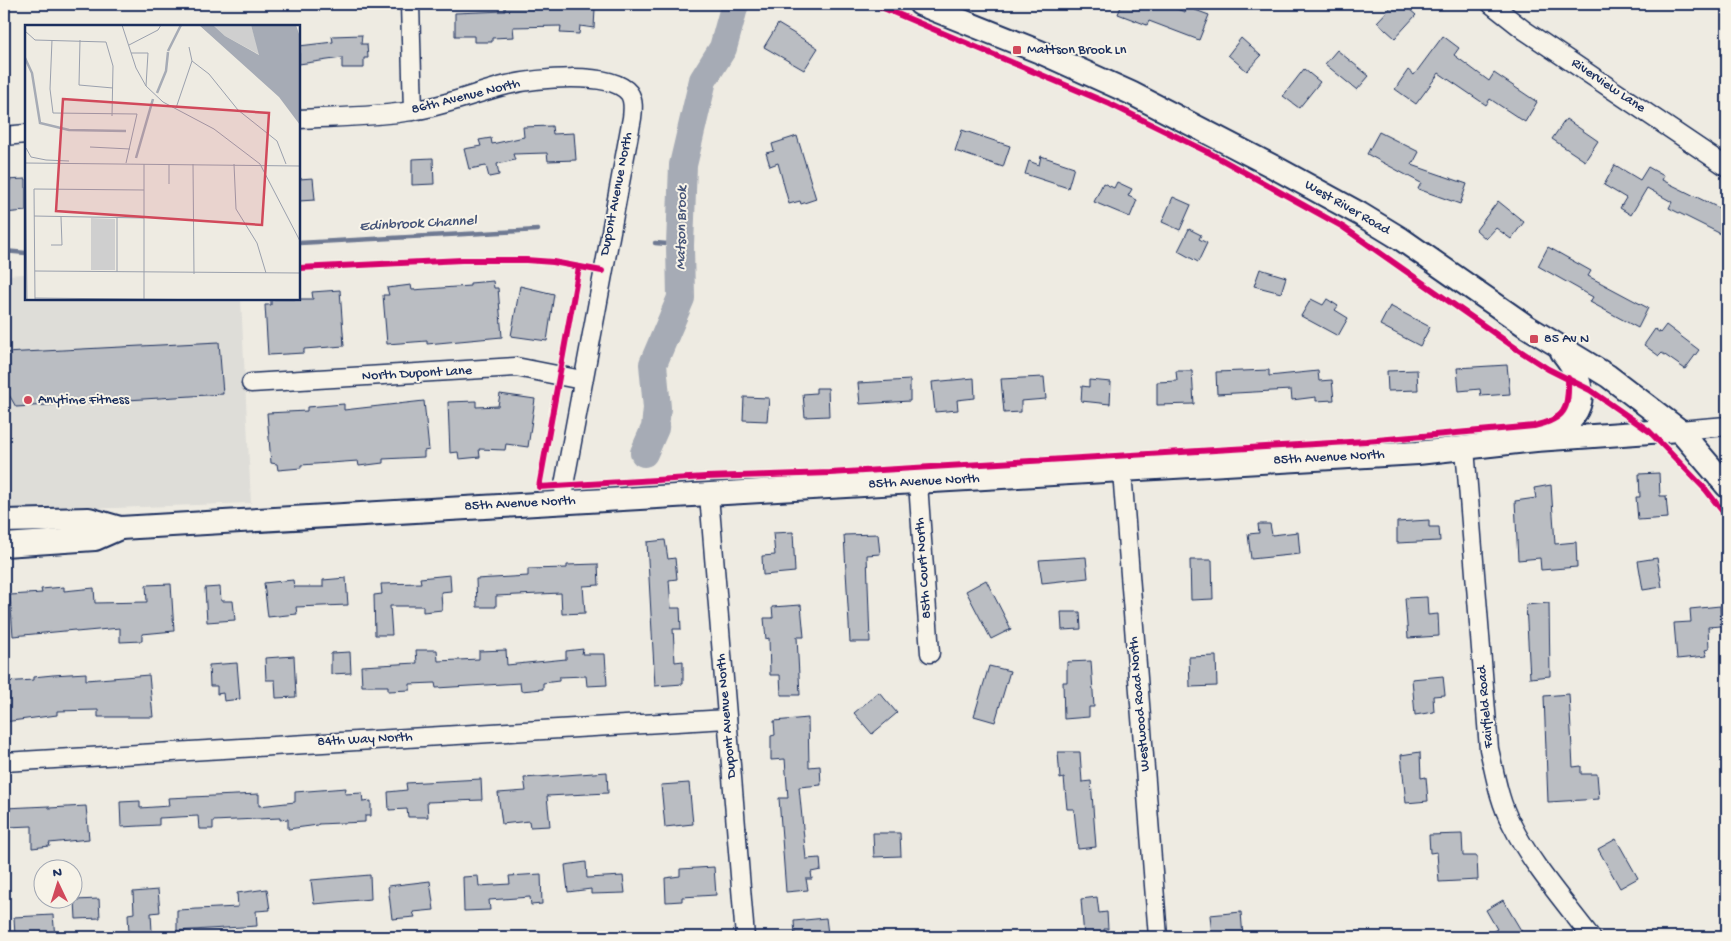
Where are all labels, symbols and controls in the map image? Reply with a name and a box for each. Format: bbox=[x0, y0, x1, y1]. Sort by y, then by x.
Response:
inset map bbox=[25, 25, 300, 300]
place label: Mattson Brook Ln bbox=[1027, 42, 1127, 59]
marker: Mattson Brook Ln bbox=[1011, 44, 1023, 56]
street label: Riverview Lane bbox=[1568, 55, 1649, 118]
street label: 86th Avenue North bbox=[410, 75, 523, 119]
street label: Dupont Avenue North bbox=[596, 130, 637, 258]
street label: West River Road bbox=[1301, 177, 1394, 240]
water label: Matson Brook bbox=[672, 185, 692, 270]
water label: Edinbrook Channel bbox=[359, 212, 479, 236]
place label: 85 Av N bbox=[1544, 331, 1589, 348]
marker: 85 Av N bbox=[1528, 333, 1540, 345]
street label: North Dupont Lane bbox=[362, 363, 473, 385]
place label: Anytime Fitness bbox=[38, 392, 130, 409]
marker: Anytime Fitness bbox=[22, 394, 34, 406]
street label: 85th Avenue North bbox=[1273, 447, 1386, 469]
street label: 85th Avenue North bbox=[868, 471, 981, 493]
street label: 85th Avenue North bbox=[464, 493, 577, 515]
street label: 85th Court North bbox=[912, 516, 936, 619]
street label: Westwood Road North bbox=[1126, 635, 1154, 772]
street label: Dupont Avenue North bbox=[713, 652, 741, 780]
street label: Fairfield Road bbox=[1474, 663, 1498, 750]
street label: 84th Way North bbox=[317, 729, 414, 751]
north arrow bbox=[32, 858, 82, 908]
text: N bbox=[52, 865, 62, 882]

